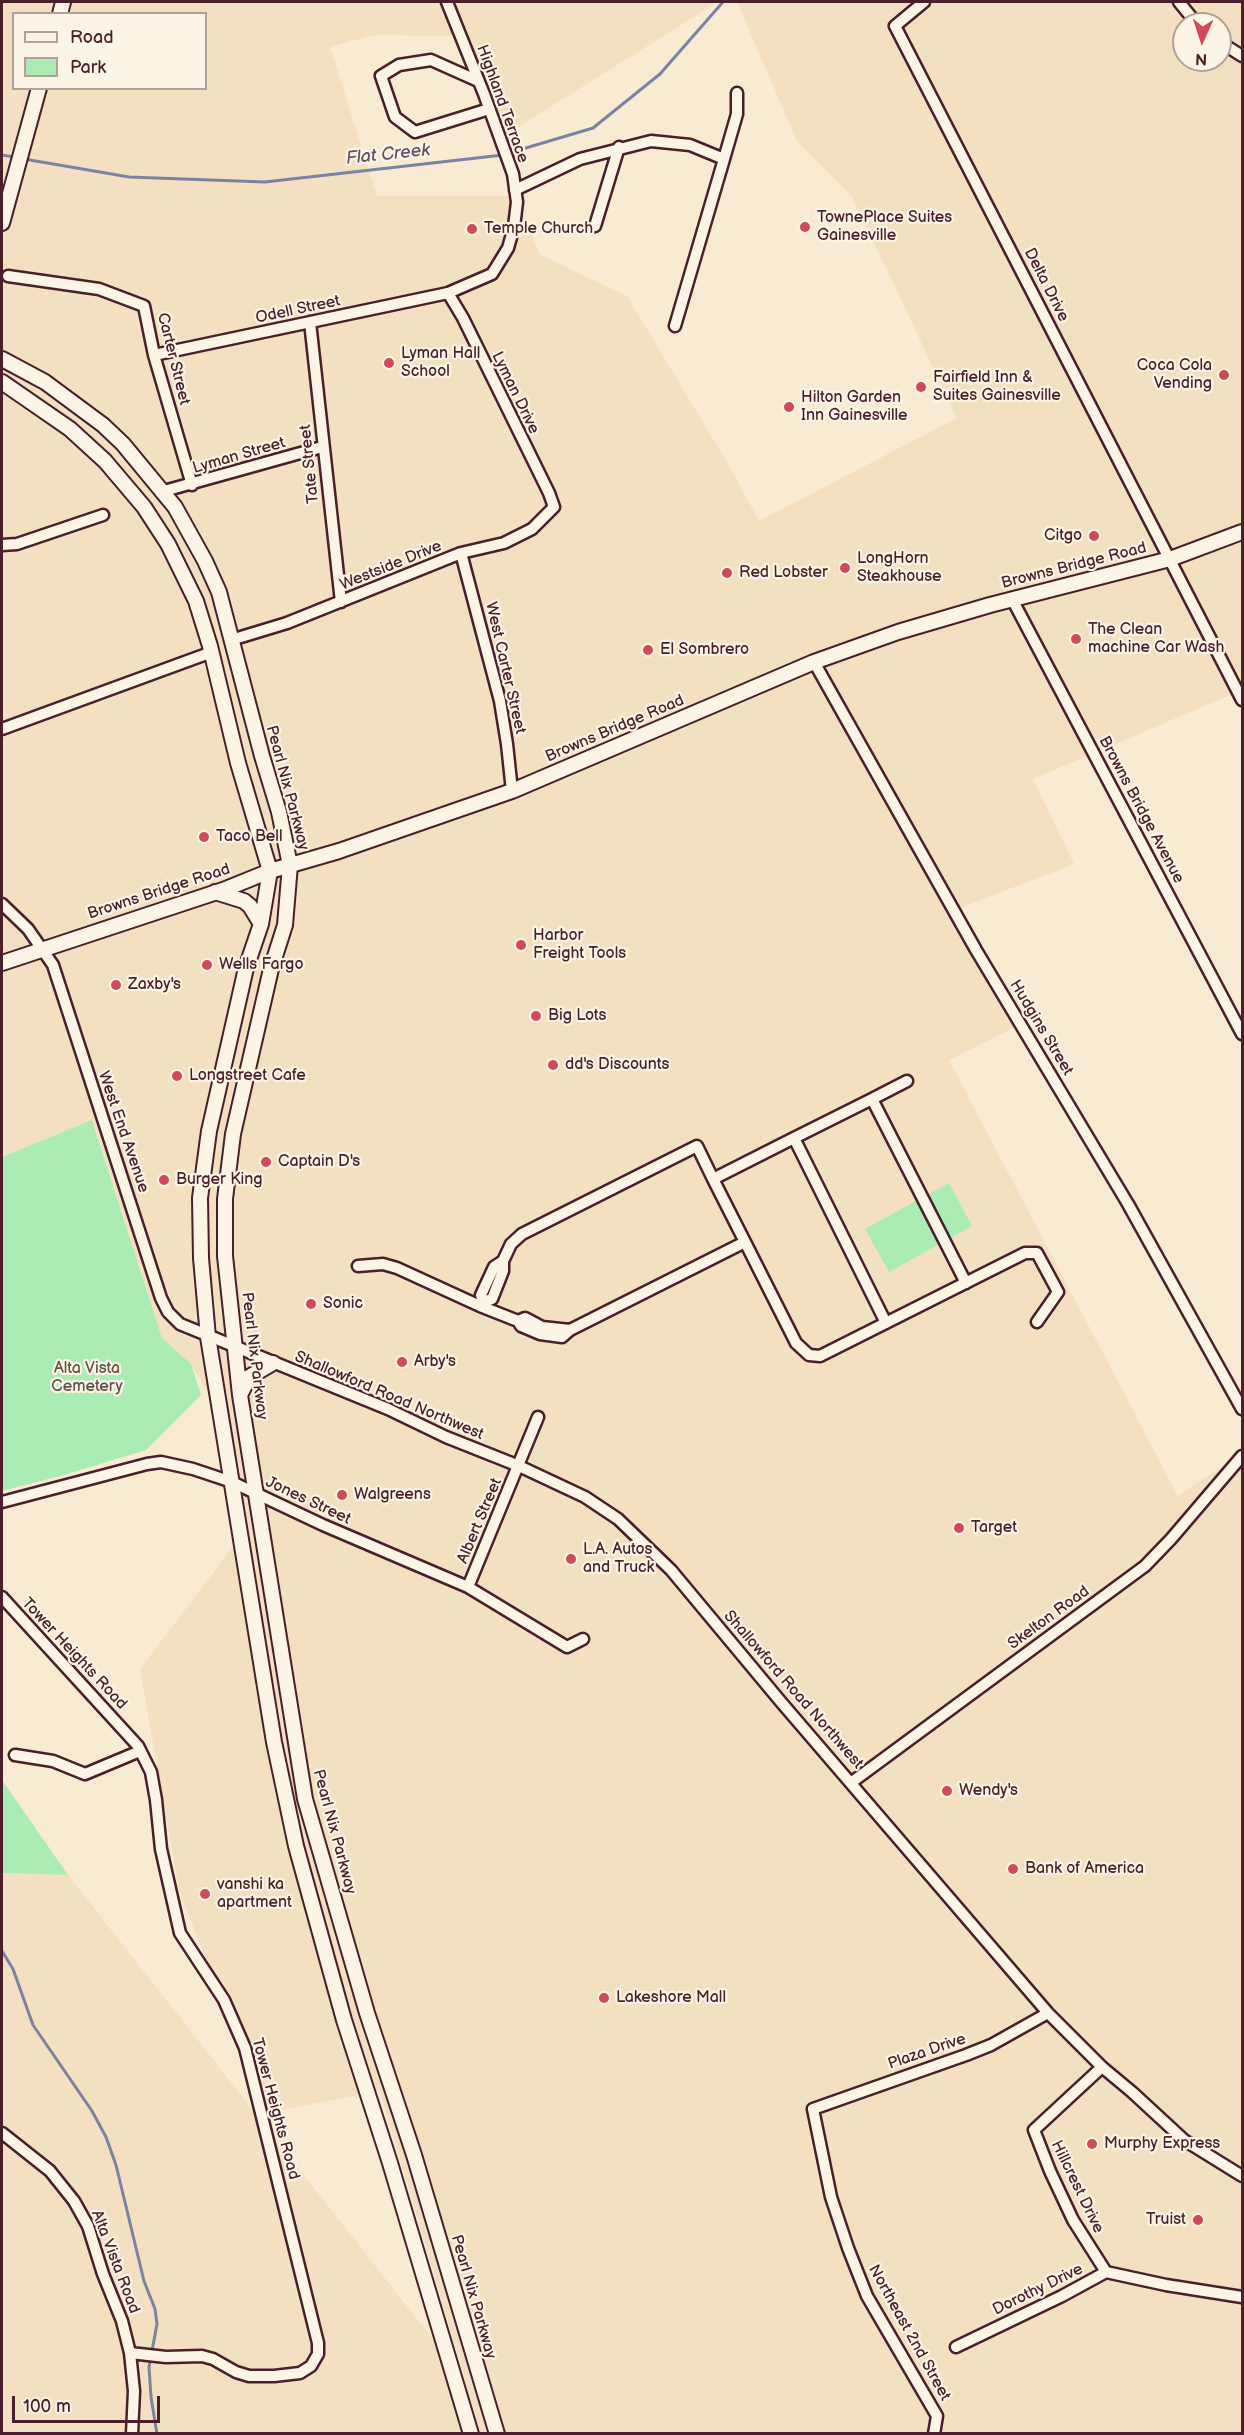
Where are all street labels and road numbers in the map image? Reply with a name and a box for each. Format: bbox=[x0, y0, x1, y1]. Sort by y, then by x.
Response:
street label: Highland Terrace bbox=[472, 42, 532, 166]
street label: Delta Drive bbox=[1019, 245, 1073, 325]
street label: Odell Street bbox=[254, 292, 342, 328]
street label: Carter Street bbox=[152, 311, 194, 407]
street label: Lyman Drive bbox=[487, 349, 543, 437]
street label: Tate Street bbox=[296, 424, 324, 504]
street label: Lyman Street bbox=[191, 434, 287, 478]
street label: Westside Drive bbox=[337, 537, 445, 595]
street label: Browns Bridge Road bbox=[999, 539, 1149, 593]
street label: West Carter Street bbox=[481, 600, 529, 736]
street label: Browns Bridge Road bbox=[543, 691, 687, 767]
street label: Pearl Nix Parkway bbox=[261, 724, 313, 852]
street label: Browns Bridge Avenue bbox=[1094, 733, 1188, 887]
street label: Browns Bridge Road bbox=[85, 860, 233, 924]
street label: Hudgins Street bbox=[1005, 977, 1077, 1079]
street label: West End Avenue bbox=[93, 1069, 153, 1195]
street label: Pearl Nix Parkway bbox=[237, 1291, 271, 1421]
street label: Shallowford Road Northwest bbox=[292, 1347, 486, 1445]
street label: Jones Street bbox=[262, 1473, 354, 1529]
street label: Albert Street bbox=[453, 1475, 507, 1567]
street label: Skelton Road bbox=[1005, 1582, 1093, 1654]
street label: Tower Heights Road bbox=[17, 1594, 131, 1714]
street label: Shallowford Road Northwest bbox=[719, 1607, 867, 1773]
street label: Pearl Nix Parkway bbox=[308, 1768, 360, 1896]
street label: Plaza Drive bbox=[886, 2030, 968, 2074]
street label: Tower Heights Road bbox=[247, 2036, 303, 2182]
street label: Hillcrest Drive bbox=[1046, 2138, 1108, 2236]
street label: Alta Vista Road bbox=[86, 2208, 144, 2316]
street label: Pearl Nix Parkway bbox=[446, 2233, 500, 2361]
street label: Dorothy Drive bbox=[990, 2260, 1086, 2320]
street label: Northeast 2nd Street bbox=[864, 2262, 954, 2404]

